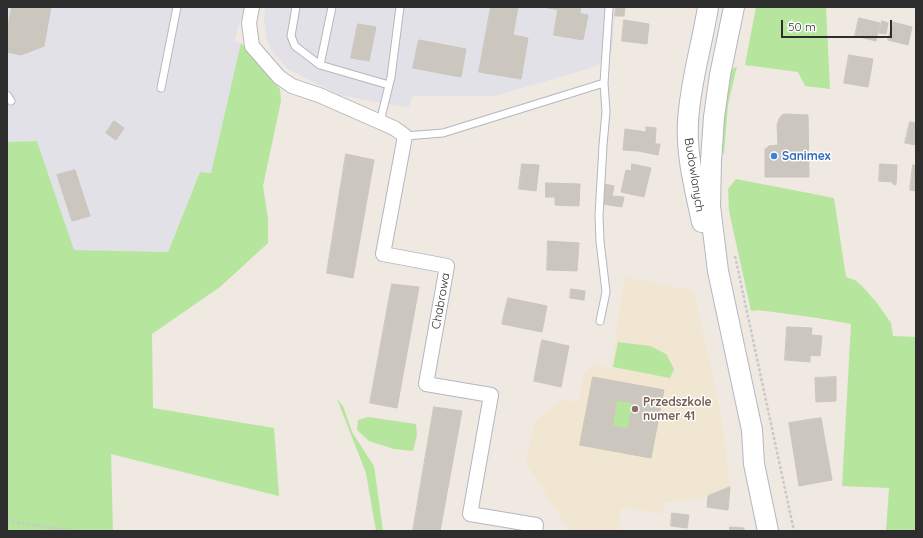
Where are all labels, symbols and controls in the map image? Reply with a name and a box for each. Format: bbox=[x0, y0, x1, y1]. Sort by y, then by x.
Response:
scale bar bbox=[783, 12, 894, 38]
text: 50 m bbox=[788, 19, 816, 34]
street label: Budowlanych bbox=[681, 137, 707, 213]
place label: Sanimex bbox=[782, 149, 831, 163]
marker: Sanimex bbox=[769, 151, 779, 161]
street label: Chabrowa bbox=[429, 272, 453, 330]
place label: Przedszkole numer 41 bbox=[643, 395, 712, 423]
marker: Przedszkole numer 41 bbox=[630, 404, 640, 414]

